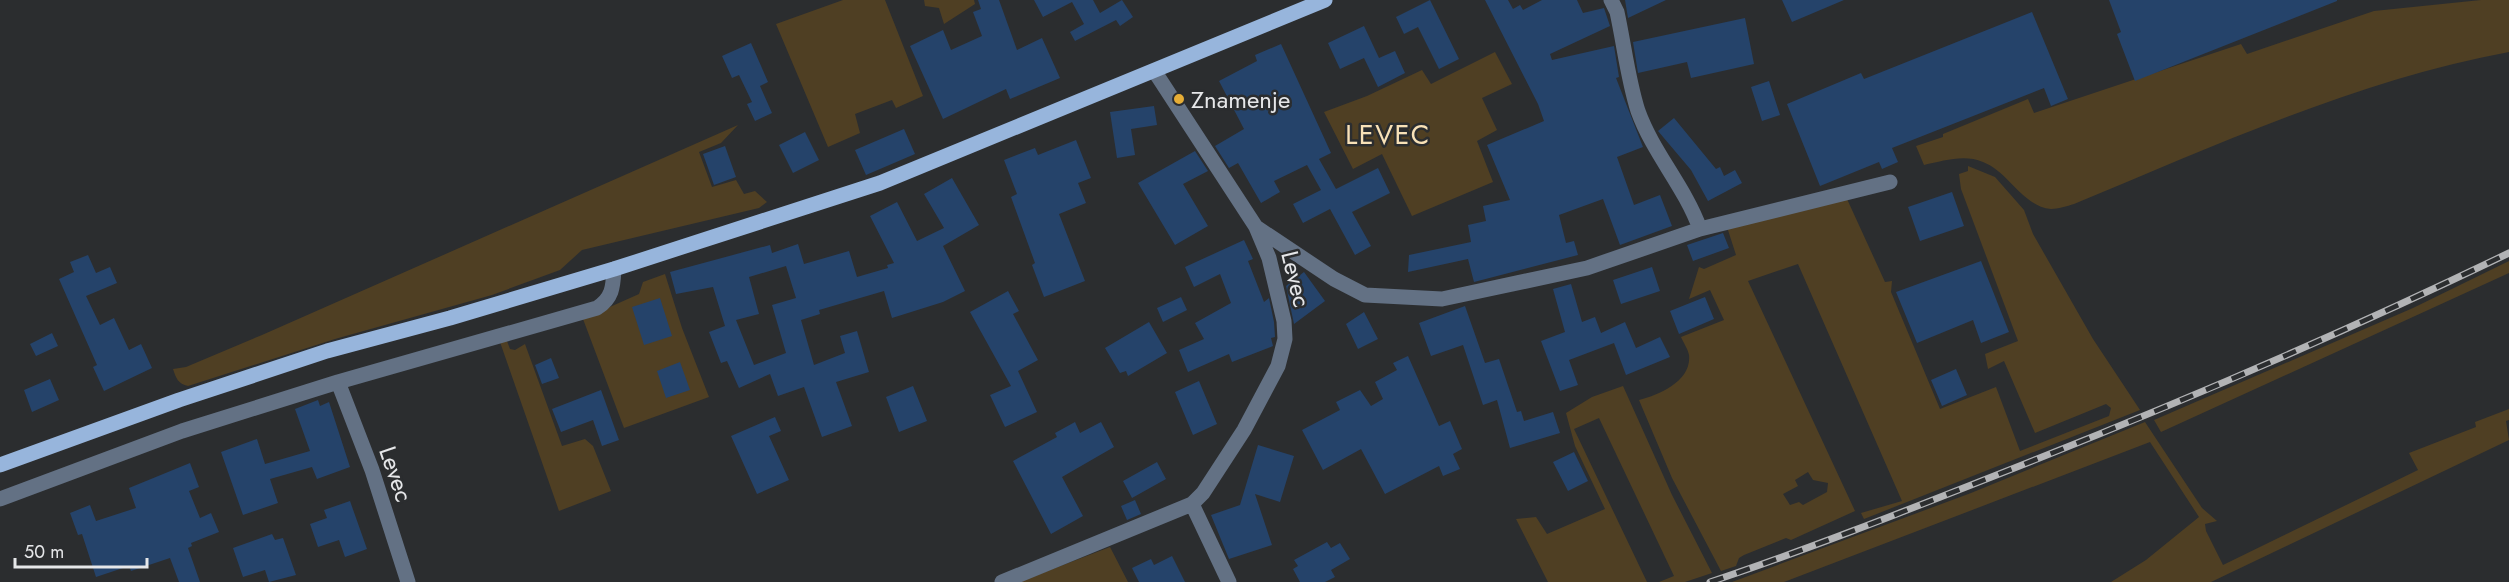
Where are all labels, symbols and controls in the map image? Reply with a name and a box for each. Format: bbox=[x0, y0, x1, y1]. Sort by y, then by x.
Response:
place label: Znamenje bbox=[1191, 82, 1290, 117]
marker: Znamenje bbox=[1172, 92, 1186, 106]
district label: LEVEC bbox=[1345, 115, 1431, 154]
street label: Levec bbox=[1272, 247, 1320, 311]
street label: Levec bbox=[370, 441, 422, 507]
scale bar bbox=[15, 531, 147, 569]
text: 50 m bbox=[24, 539, 64, 565]

